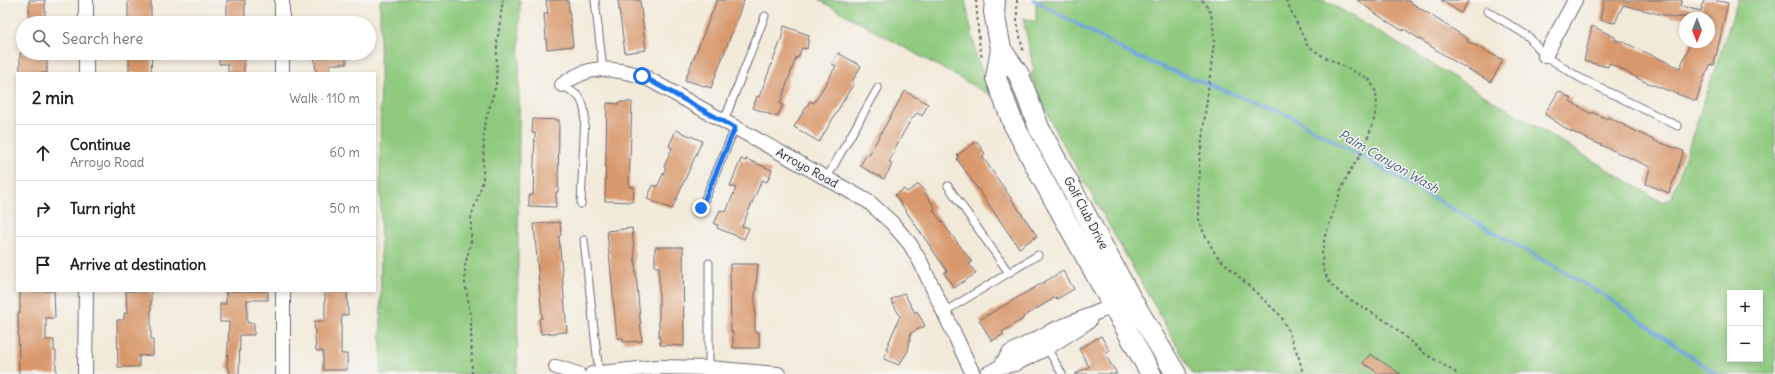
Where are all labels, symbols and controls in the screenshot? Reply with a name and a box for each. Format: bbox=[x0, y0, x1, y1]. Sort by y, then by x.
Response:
north arrow bbox=[1679, 12, 1715, 48]
search box bbox=[16, 16, 376, 60]
icon: search bbox=[30, 27, 52, 49]
text: Search here bbox=[62, 29, 143, 48]
route start bbox=[633, 67, 651, 85]
text: 2 min bbox=[32, 87, 74, 109]
text: Walk · 110 m bbox=[289, 90, 360, 107]
water label: Palm Canyon Wash bbox=[1335, 126, 1442, 197]
text: Continue bbox=[70, 135, 131, 154]
icon: ahead bbox=[32, 142, 54, 164]
text: 60 m bbox=[329, 144, 360, 161]
street label: Arroyo Road bbox=[774, 144, 841, 191]
text: Arroyo Road bbox=[70, 154, 144, 171]
street label: Golf Club Drive bbox=[1061, 174, 1112, 252]
icon: right bbox=[32, 198, 54, 220]
text: Turn right bbox=[70, 199, 135, 218]
route end bbox=[692, 199, 710, 217]
text: 50 m bbox=[329, 200, 360, 217]
icon: arrive bbox=[32, 254, 54, 276]
text: Arrive at destination bbox=[70, 255, 206, 274]
map controls bbox=[1727, 290, 1763, 362]
button: + bbox=[1727, 290, 1763, 326]
button: − bbox=[1727, 326, 1763, 362]

